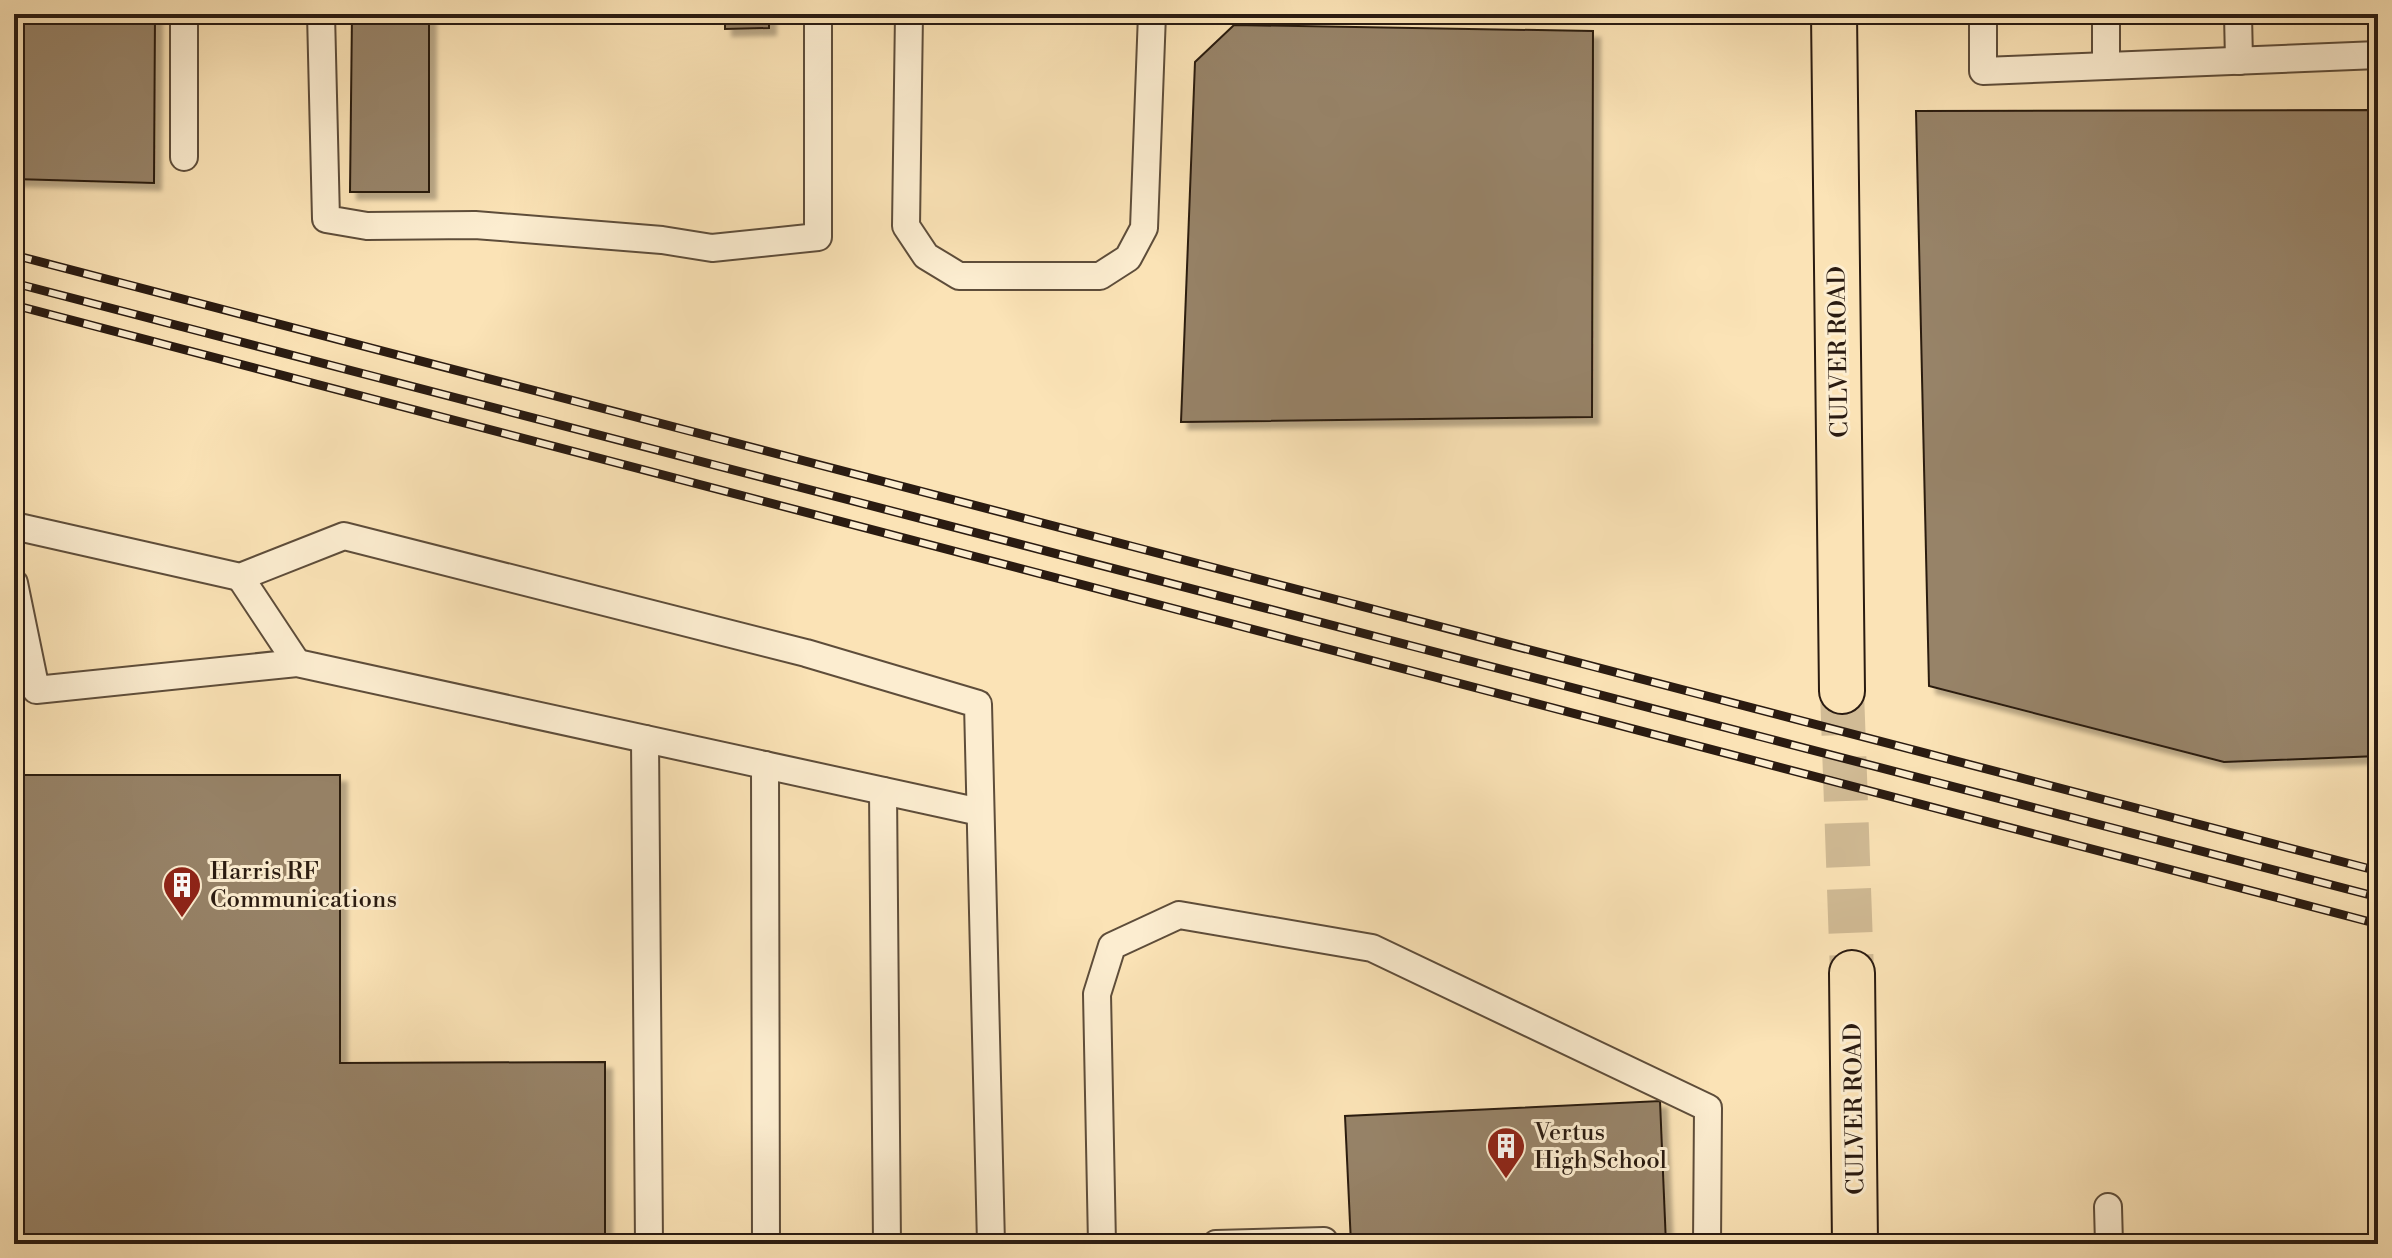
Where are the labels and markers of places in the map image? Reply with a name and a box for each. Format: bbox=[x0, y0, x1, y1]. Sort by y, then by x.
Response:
place label: Harris RF Communications bbox=[210, 857, 397, 915]
building icon: Harris RF Communications bbox=[161, 864, 203, 919]
place label: Vertus High School bbox=[1533, 1118, 1667, 1176]
building icon: Vertus High School bbox=[1485, 1125, 1527, 1180]

